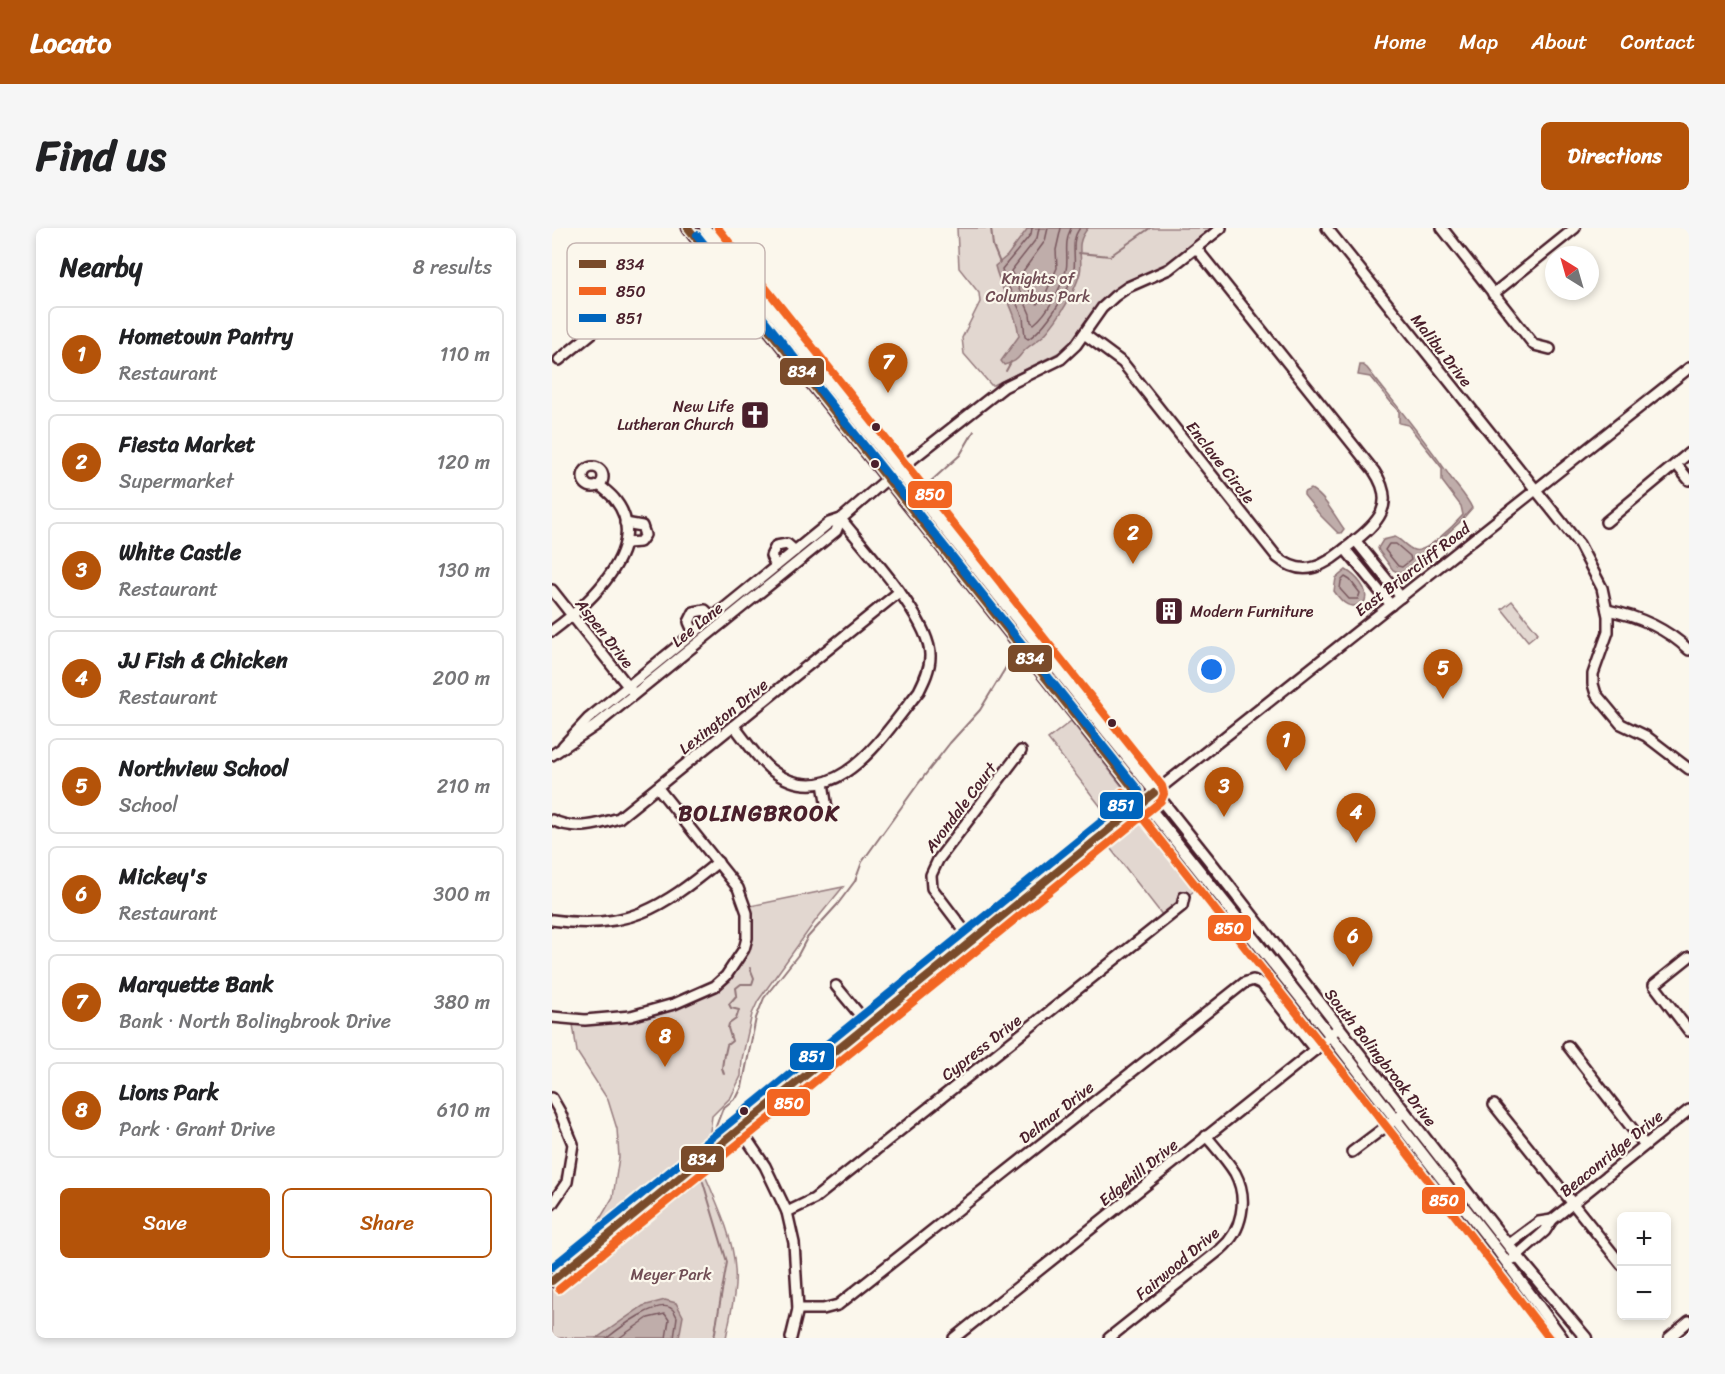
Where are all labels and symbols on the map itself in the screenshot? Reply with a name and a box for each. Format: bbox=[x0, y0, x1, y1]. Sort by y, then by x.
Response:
legend bbox=[567, 243, 765, 339]
north arrow bbox=[1545, 246, 1599, 300]
text: 834 bbox=[616, 250, 644, 279]
park label: Knights of Columbus Park bbox=[986, 264, 1090, 311]
text: 850 bbox=[616, 277, 646, 306]
text: 851 bbox=[616, 304, 642, 333]
street label: Malibu Drive bbox=[1403, 307, 1480, 394]
pin: 7 bbox=[868, 344, 908, 393]
line badge: 834 bbox=[779, 357, 825, 386]
text: 834 bbox=[787, 357, 816, 386]
place label: New Life Lutheran Church bbox=[617, 392, 734, 439]
church icon: New Life Lutheran Church bbox=[739, 399, 771, 431]
street label: Enclave Circle bbox=[1179, 414, 1263, 510]
unlabelled marker bbox=[870, 421, 882, 433]
unlabelled marker bbox=[869, 458, 881, 470]
line badge: 850 bbox=[907, 480, 953, 509]
text: 850 bbox=[914, 480, 945, 509]
pin: 2 bbox=[1114, 514, 1152, 564]
street label: East Briarcliff Road bbox=[1348, 514, 1478, 624]
street label: Aspen Drive bbox=[567, 591, 642, 675]
street label: Lee Lane bbox=[665, 594, 730, 655]
building icon: Modern Furniture bbox=[1153, 595, 1185, 627]
place label: Modern Furniture bbox=[1190, 597, 1314, 626]
line badge: 834 bbox=[1007, 644, 1053, 673]
text: 834 bbox=[1015, 644, 1044, 673]
pin: 5 bbox=[1424, 650, 1462, 699]
your location bbox=[1197, 655, 1226, 684]
street label: Lexington Drive bbox=[672, 671, 775, 762]
unlabelled marker bbox=[1106, 717, 1118, 729]
pin: 1 bbox=[1266, 722, 1306, 771]
street label: Avondale Court bbox=[916, 755, 1005, 860]
pin: 3 bbox=[1204, 768, 1244, 817]
line badge: 851 bbox=[1099, 791, 1144, 820]
text: 851 bbox=[1107, 791, 1134, 820]
district label: BOLINGBROOK bbox=[678, 794, 840, 833]
pin: 4 bbox=[1336, 794, 1376, 843]
line badge: 850 bbox=[1207, 914, 1252, 942]
text: 850 bbox=[1213, 914, 1244, 943]
pin: 6 bbox=[1334, 918, 1372, 967]
street label: South Bolingbrook Drive bbox=[1317, 981, 1444, 1133]
street label: Cypress Drive bbox=[935, 1006, 1028, 1088]
pin: 8 bbox=[646, 1018, 684, 1067]
line badge: 851 bbox=[789, 1042, 835, 1071]
text: 851 bbox=[798, 1042, 825, 1071]
street label: Delmar Drive bbox=[1012, 1073, 1101, 1151]
line badge: 850 bbox=[766, 1088, 811, 1117]
text: 850 bbox=[773, 1089, 804, 1118]
street label: Beaconridge Drive bbox=[1553, 1102, 1670, 1205]
unlabelled marker bbox=[738, 1105, 750, 1117]
street label: Edgehill Drive bbox=[1092, 1131, 1185, 1214]
line badge: 834 bbox=[680, 1145, 725, 1173]
text: 834 bbox=[687, 1145, 716, 1174]
line badge: 850 bbox=[1421, 1186, 1466, 1215]
text: 850 bbox=[1428, 1186, 1459, 1215]
street label: Fairwood Drive bbox=[1129, 1219, 1226, 1308]
park label: Meyer Park bbox=[630, 1260, 712, 1289]

